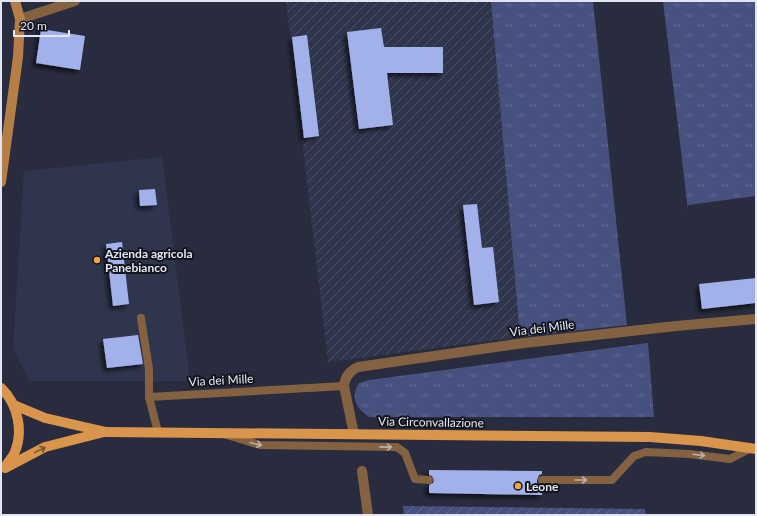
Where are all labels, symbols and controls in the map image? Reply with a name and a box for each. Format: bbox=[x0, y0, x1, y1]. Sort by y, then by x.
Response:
scale bar bbox=[14, 12, 69, 38]
text: 20 m bbox=[20, 18, 47, 33]
place label: Azienda agricola Panebianco bbox=[104, 246, 192, 275]
marker: Azienda agricola Panebianco bbox=[92, 255, 102, 265]
street label: Via dei Mille bbox=[509, 317, 575, 339]
street label: Via dei Mille bbox=[188, 371, 254, 389]
street label: Via Circonvallazione bbox=[378, 414, 484, 430]
one-way arrow bbox=[250, 440, 263, 448]
one-way arrow bbox=[379, 443, 392, 451]
one-way arrow bbox=[33, 446, 45, 453]
one-way arrow bbox=[693, 451, 706, 459]
one-way arrow bbox=[574, 476, 587, 484]
place label: Leone bbox=[526, 479, 559, 494]
marker: Leone bbox=[513, 481, 523, 491]

